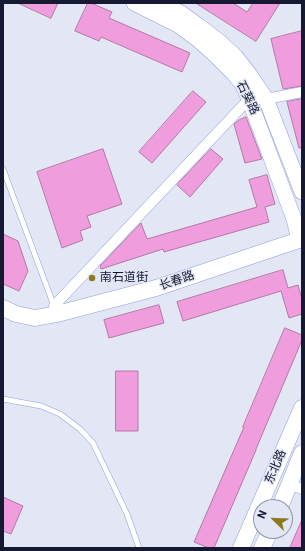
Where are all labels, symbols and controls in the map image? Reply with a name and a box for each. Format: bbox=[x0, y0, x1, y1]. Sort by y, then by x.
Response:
street label: 石葵路 bbox=[233, 79, 261, 117]
street label: 长春路 bbox=[158, 268, 196, 294]
place label: 南石道街 bbox=[100, 271, 148, 285]
marker: 南石道街 bbox=[87, 273, 97, 283]
street label: 东北路 bbox=[262, 448, 290, 486]
north arrow bbox=[253, 499, 293, 539]
text: N bbox=[255, 508, 270, 521]

